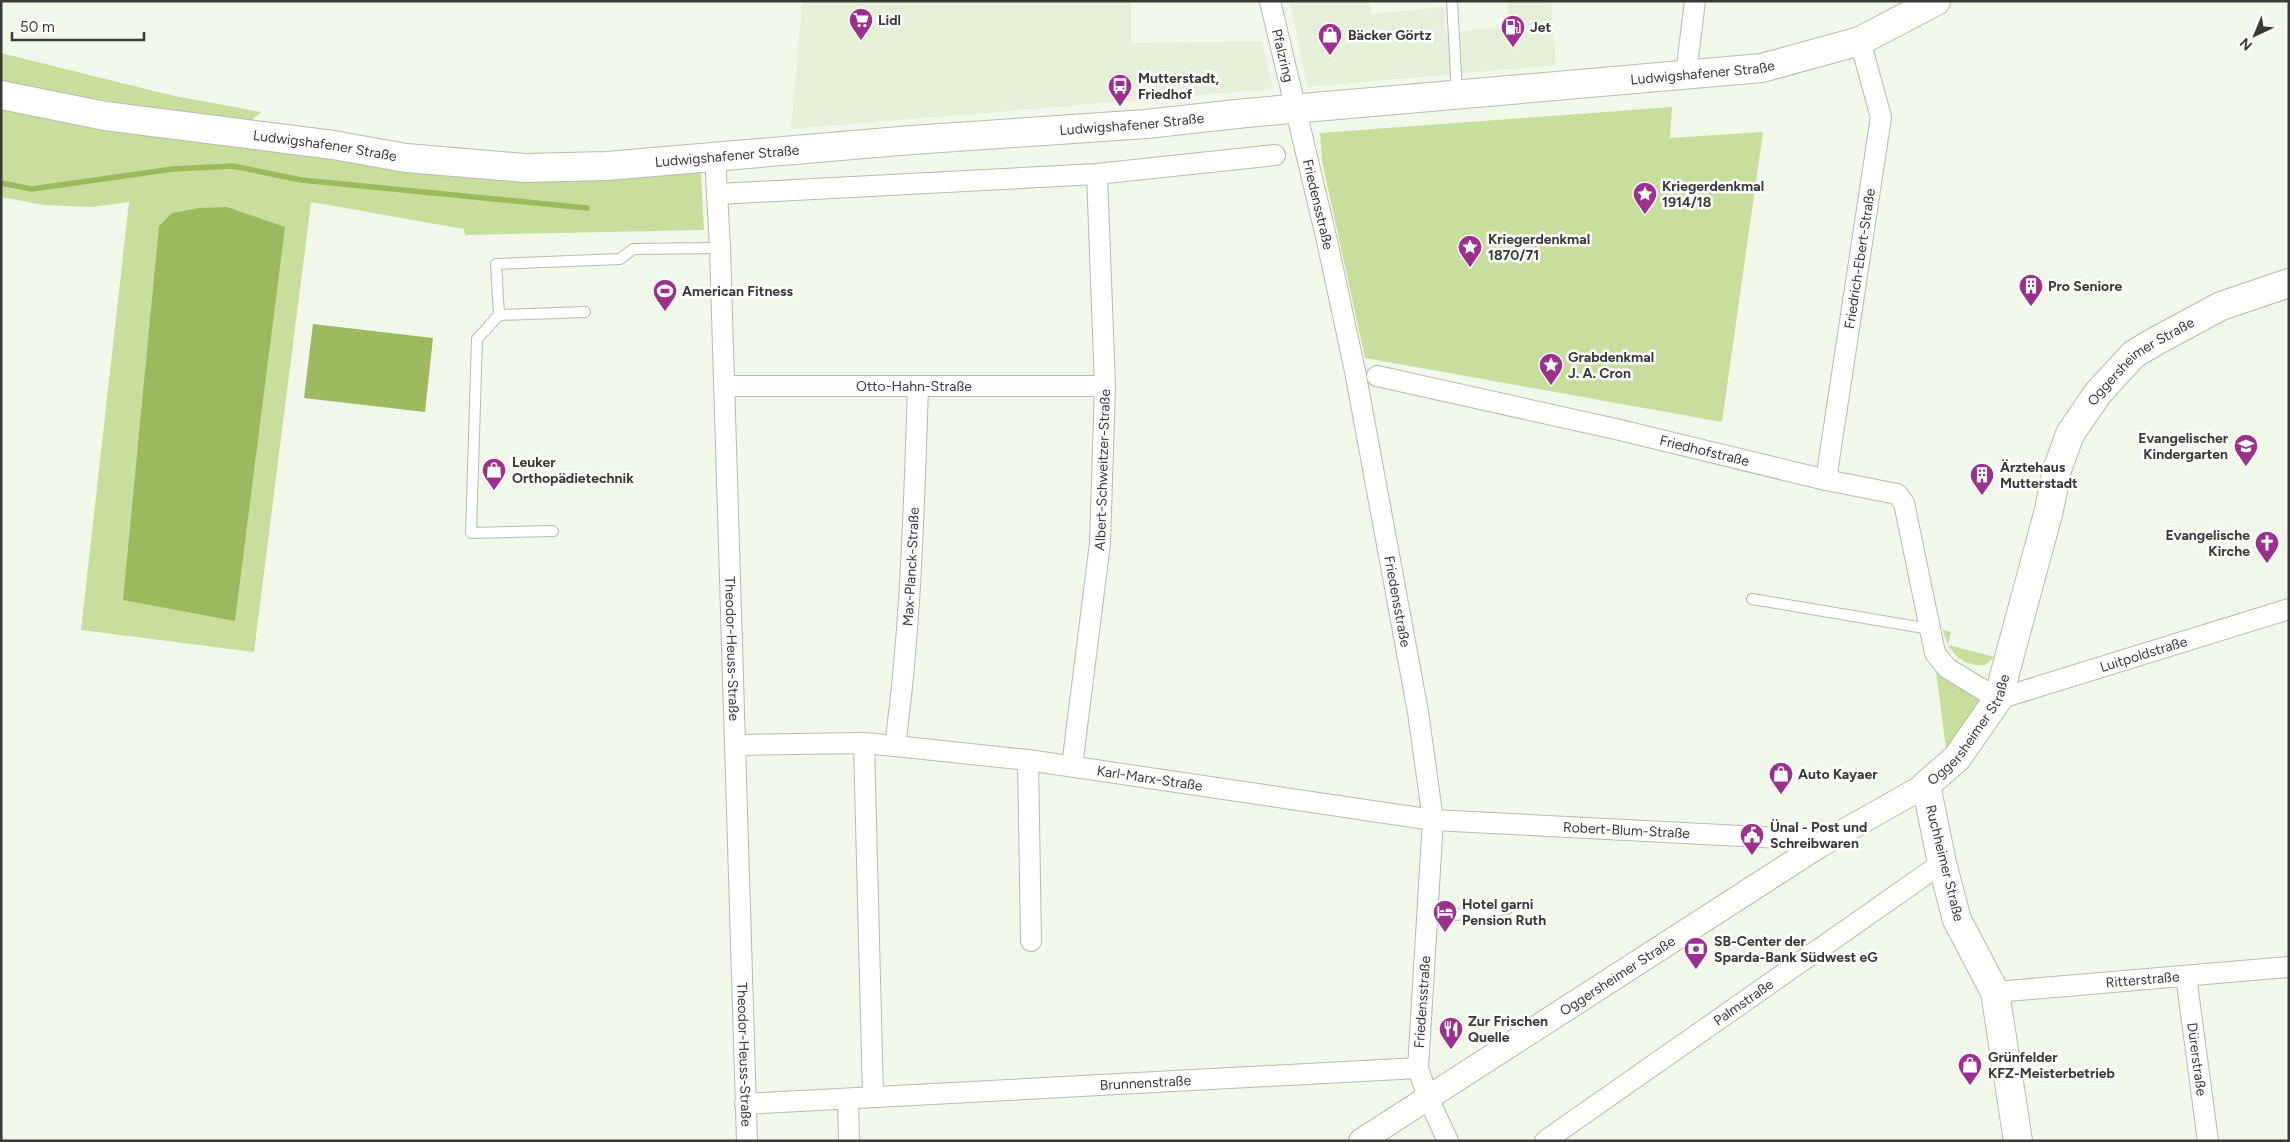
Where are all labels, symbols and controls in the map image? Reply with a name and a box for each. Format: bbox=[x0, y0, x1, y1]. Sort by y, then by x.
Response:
supermarket icon: Lidl bbox=[848, 7, 874, 41]
scale bar bbox=[12, 10, 145, 42]
north arrow bbox=[2230, 10, 2280, 60]
place label: Lidl bbox=[878, 12, 901, 29]
fuel station icon: Jet bbox=[1500, 14, 1526, 48]
text: 50 m bbox=[20, 18, 55, 36]
place label: Jet bbox=[1530, 19, 1551, 36]
shop icon: Bäcker Görtz bbox=[1317, 22, 1343, 56]
street label: Pfalzring bbox=[1268, 27, 1297, 84]
place label: Bäcker Görtz bbox=[1348, 27, 1432, 44]
text: N bbox=[2237, 34, 2256, 54]
street label: Ludwigshafener Straße bbox=[1630, 57, 1777, 88]
place label: Mutterstadt, Friedhof bbox=[1138, 70, 1220, 103]
bus stop icon: Mutterstadt, Friedhof bbox=[1107, 73, 1133, 107]
street label: Ludwigshafener Straße bbox=[1059, 110, 1205, 139]
street label: Ludwigshafener Straße bbox=[252, 127, 398, 165]
street label: Ludwigshafener Straße bbox=[654, 142, 800, 171]
street label: Friedensstraße bbox=[1299, 157, 1337, 252]
place label: Kriegerdenkmal 1914/18 bbox=[1662, 178, 1764, 211]
place icon: Kriegerdenkmal 1914/18 bbox=[1632, 181, 1658, 215]
street label: Friedrich-Ebert-Straße bbox=[1841, 187, 1879, 330]
place label: Kriegerdenkmal 1870/71 bbox=[1488, 231, 1590, 264]
place icon: Kriegerdenkmal 1870/71 bbox=[1457, 234, 1483, 268]
building icon: Pro Seniore bbox=[2018, 273, 2044, 307]
sports icon: American Fitness bbox=[652, 278, 678, 312]
place label: Pro Seniore bbox=[2048, 278, 2122, 295]
place label: American Fitness bbox=[682, 283, 794, 300]
street label: Oggersheimer Straße bbox=[2084, 314, 2198, 409]
place label: Grabdenkmal J. A. Cron bbox=[1568, 349, 1654, 382]
place icon: Grabdenkmal J. A. Cron bbox=[1538, 352, 1564, 386]
street label: Otto-Hahn-Straße bbox=[856, 378, 972, 395]
street label: Albert-Schweitzer-Straße bbox=[1091, 388, 1114, 552]
place label: Evangelischer Kindergarten bbox=[2138, 430, 2229, 463]
street label: Friedhofstraße bbox=[1658, 432, 1751, 470]
school or university icon: Evangelischer Kindergarten bbox=[2233, 433, 2259, 467]
place label: Leuker Orthopädietechnik bbox=[512, 454, 634, 487]
shop icon: Leuker Orthopädietechnik bbox=[481, 457, 507, 491]
place label: Ärztehaus Mutterstadt bbox=[2000, 459, 2078, 492]
building icon: Ärztehaus Mutterstadt bbox=[1969, 462, 1995, 496]
street label: Max-Planck-Straße bbox=[899, 507, 923, 627]
place label: Evangelische Kirche bbox=[2166, 527, 2250, 560]
church icon: Evangelische Kirche bbox=[2254, 530, 2280, 564]
street label: Friedensstraße bbox=[1380, 554, 1414, 649]
street label: Theodor-Heuss-Straße bbox=[721, 576, 742, 722]
street label: Luitpoldstraße bbox=[2098, 633, 2190, 676]
street label: Oggersheimer Straße bbox=[1924, 672, 2013, 789]
shop icon: Auto Kayaer bbox=[1768, 761, 1794, 795]
street label: Karl-Marx-Straße bbox=[1096, 762, 1204, 795]
place label: Auto Kayaer bbox=[1798, 766, 1878, 783]
street label: Ruchheimer Straße bbox=[1922, 803, 1967, 924]
street label: Robert-Blum-Straße bbox=[1562, 819, 1691, 842]
place label: Ünal - Post und Schreibwaren bbox=[1770, 819, 1867, 852]
public building icon: Ünal - Post und Schreibwaren bbox=[1739, 822, 1765, 856]
place label: Hotel garni Pension Ruth bbox=[1462, 896, 1546, 929]
hotel icon: Hotel garni Pension Ruth bbox=[1432, 899, 1458, 933]
street label: Oggersheimer Straße bbox=[1557, 932, 1679, 1020]
place label: SB-Center der Sparda-Bank Südwest eG bbox=[1714, 933, 1878, 966]
bank icon: SB-Center der Sparda-Bank Südwest eG bbox=[1683, 936, 1709, 970]
street label: Friedensstraße bbox=[1411, 955, 1434, 1049]
street label: Ritterstraße bbox=[2105, 968, 2181, 992]
street label: Palmstraße bbox=[1710, 976, 1777, 1029]
street label: Theodor-Heuss-Straße bbox=[733, 982, 755, 1127]
place label: Zur Frischen Quelle bbox=[1468, 1013, 1548, 1046]
restaurant icon: Zur Frischen Quelle bbox=[1438, 1016, 1464, 1050]
street label: Dürerstraße bbox=[2183, 1022, 2210, 1097]
place label: Grünfelder KFZ-Meisterbetrieb bbox=[1988, 1049, 2115, 1082]
shop icon: Grünfelder KFZ-Meisterbetrieb bbox=[1957, 1052, 1983, 1086]
street label: Brunnenstraße bbox=[1099, 1072, 1192, 1094]

